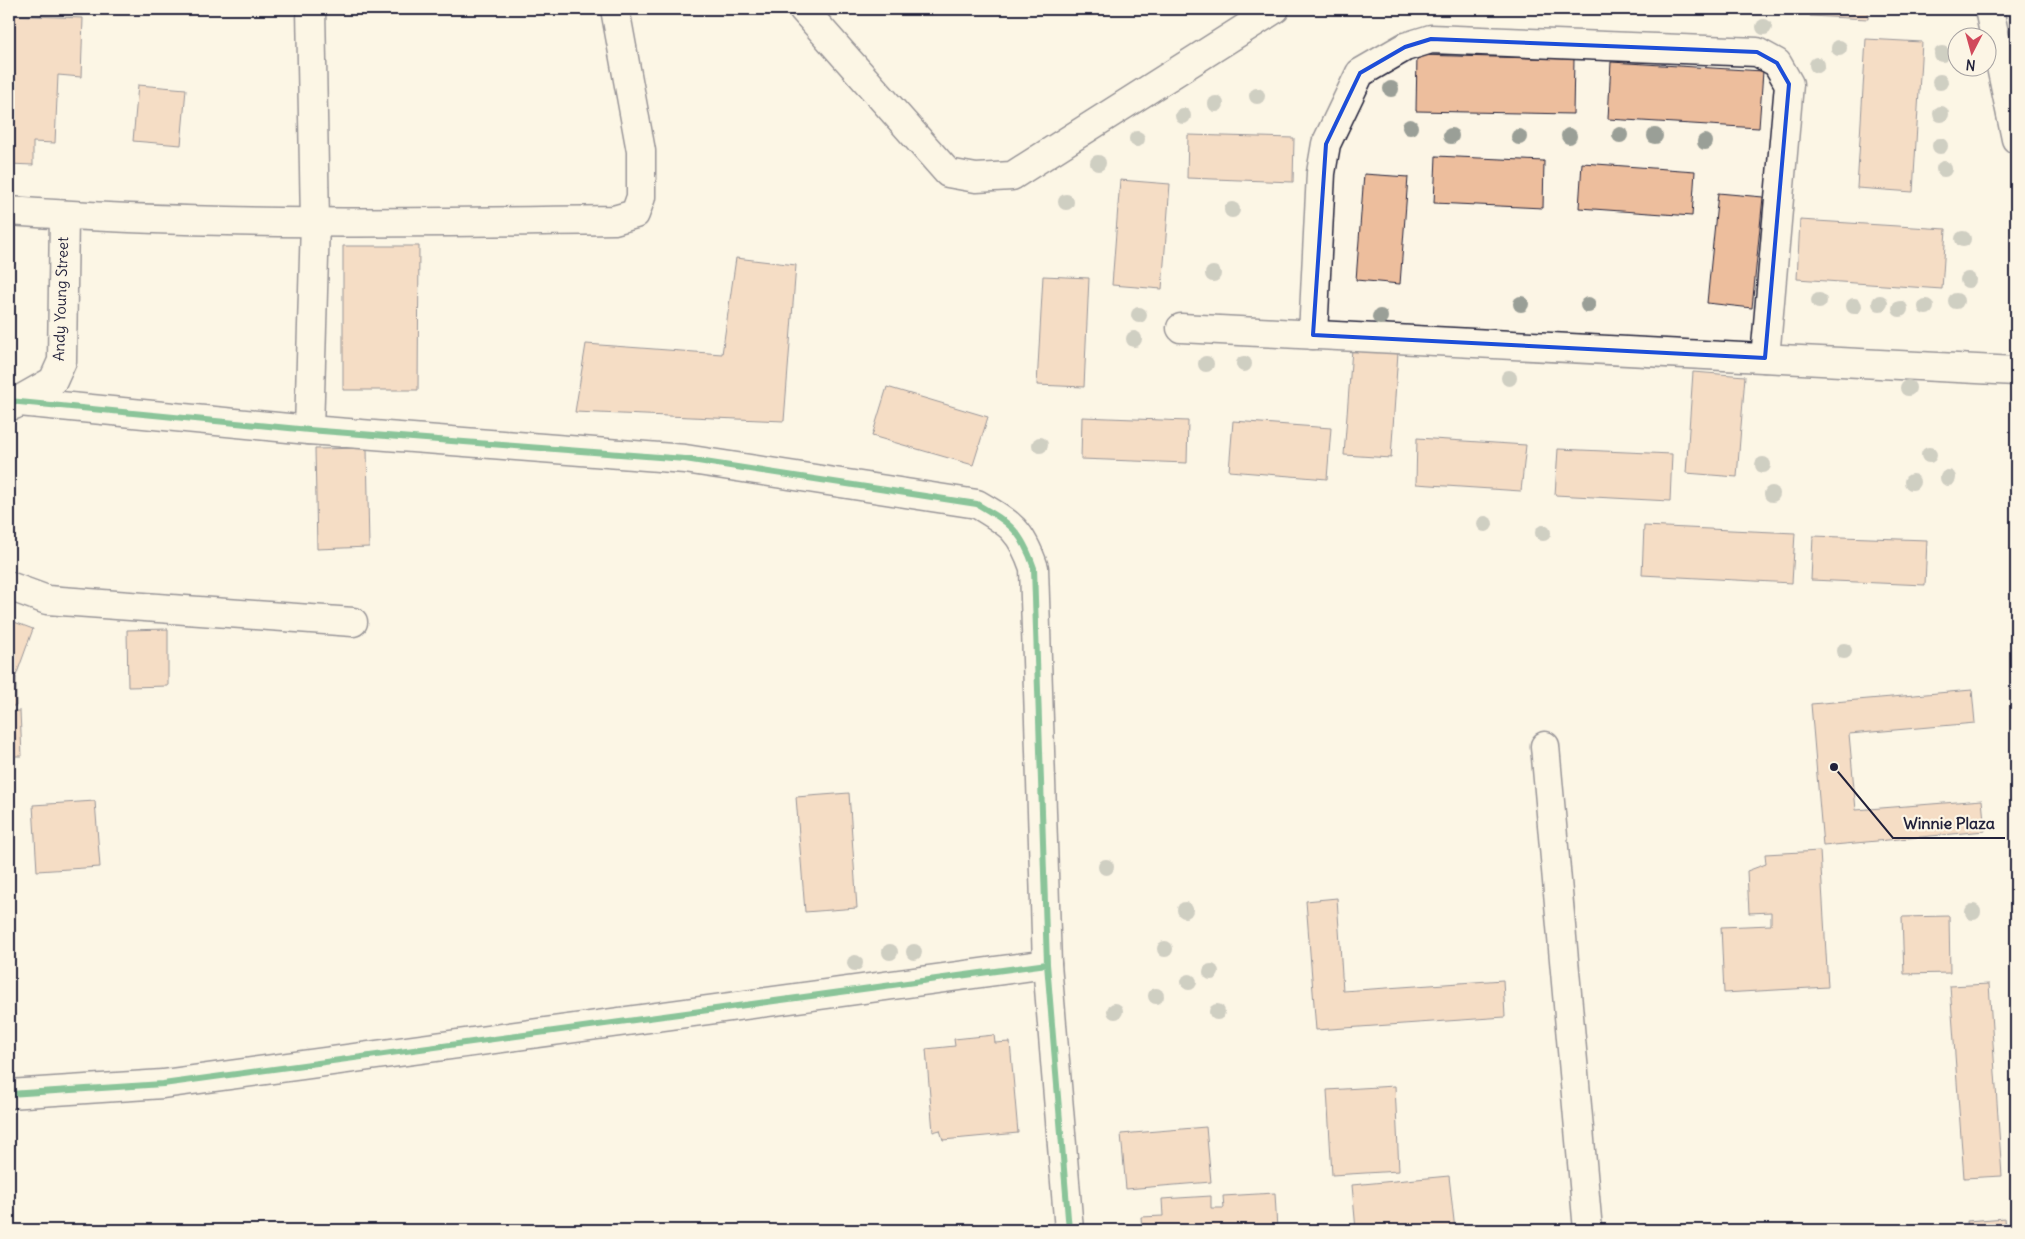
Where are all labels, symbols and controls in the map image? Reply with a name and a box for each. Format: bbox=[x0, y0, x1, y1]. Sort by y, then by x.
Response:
north arrow bbox=[1948, 28, 1998, 78]
text: N bbox=[1965, 55, 1976, 74]
street label: Andy Young Street bbox=[49, 236, 72, 361]
callout: Winnie Plaza bbox=[1893, 807, 2005, 838]
text: Winnie Plaza bbox=[1903, 813, 1995, 833]

